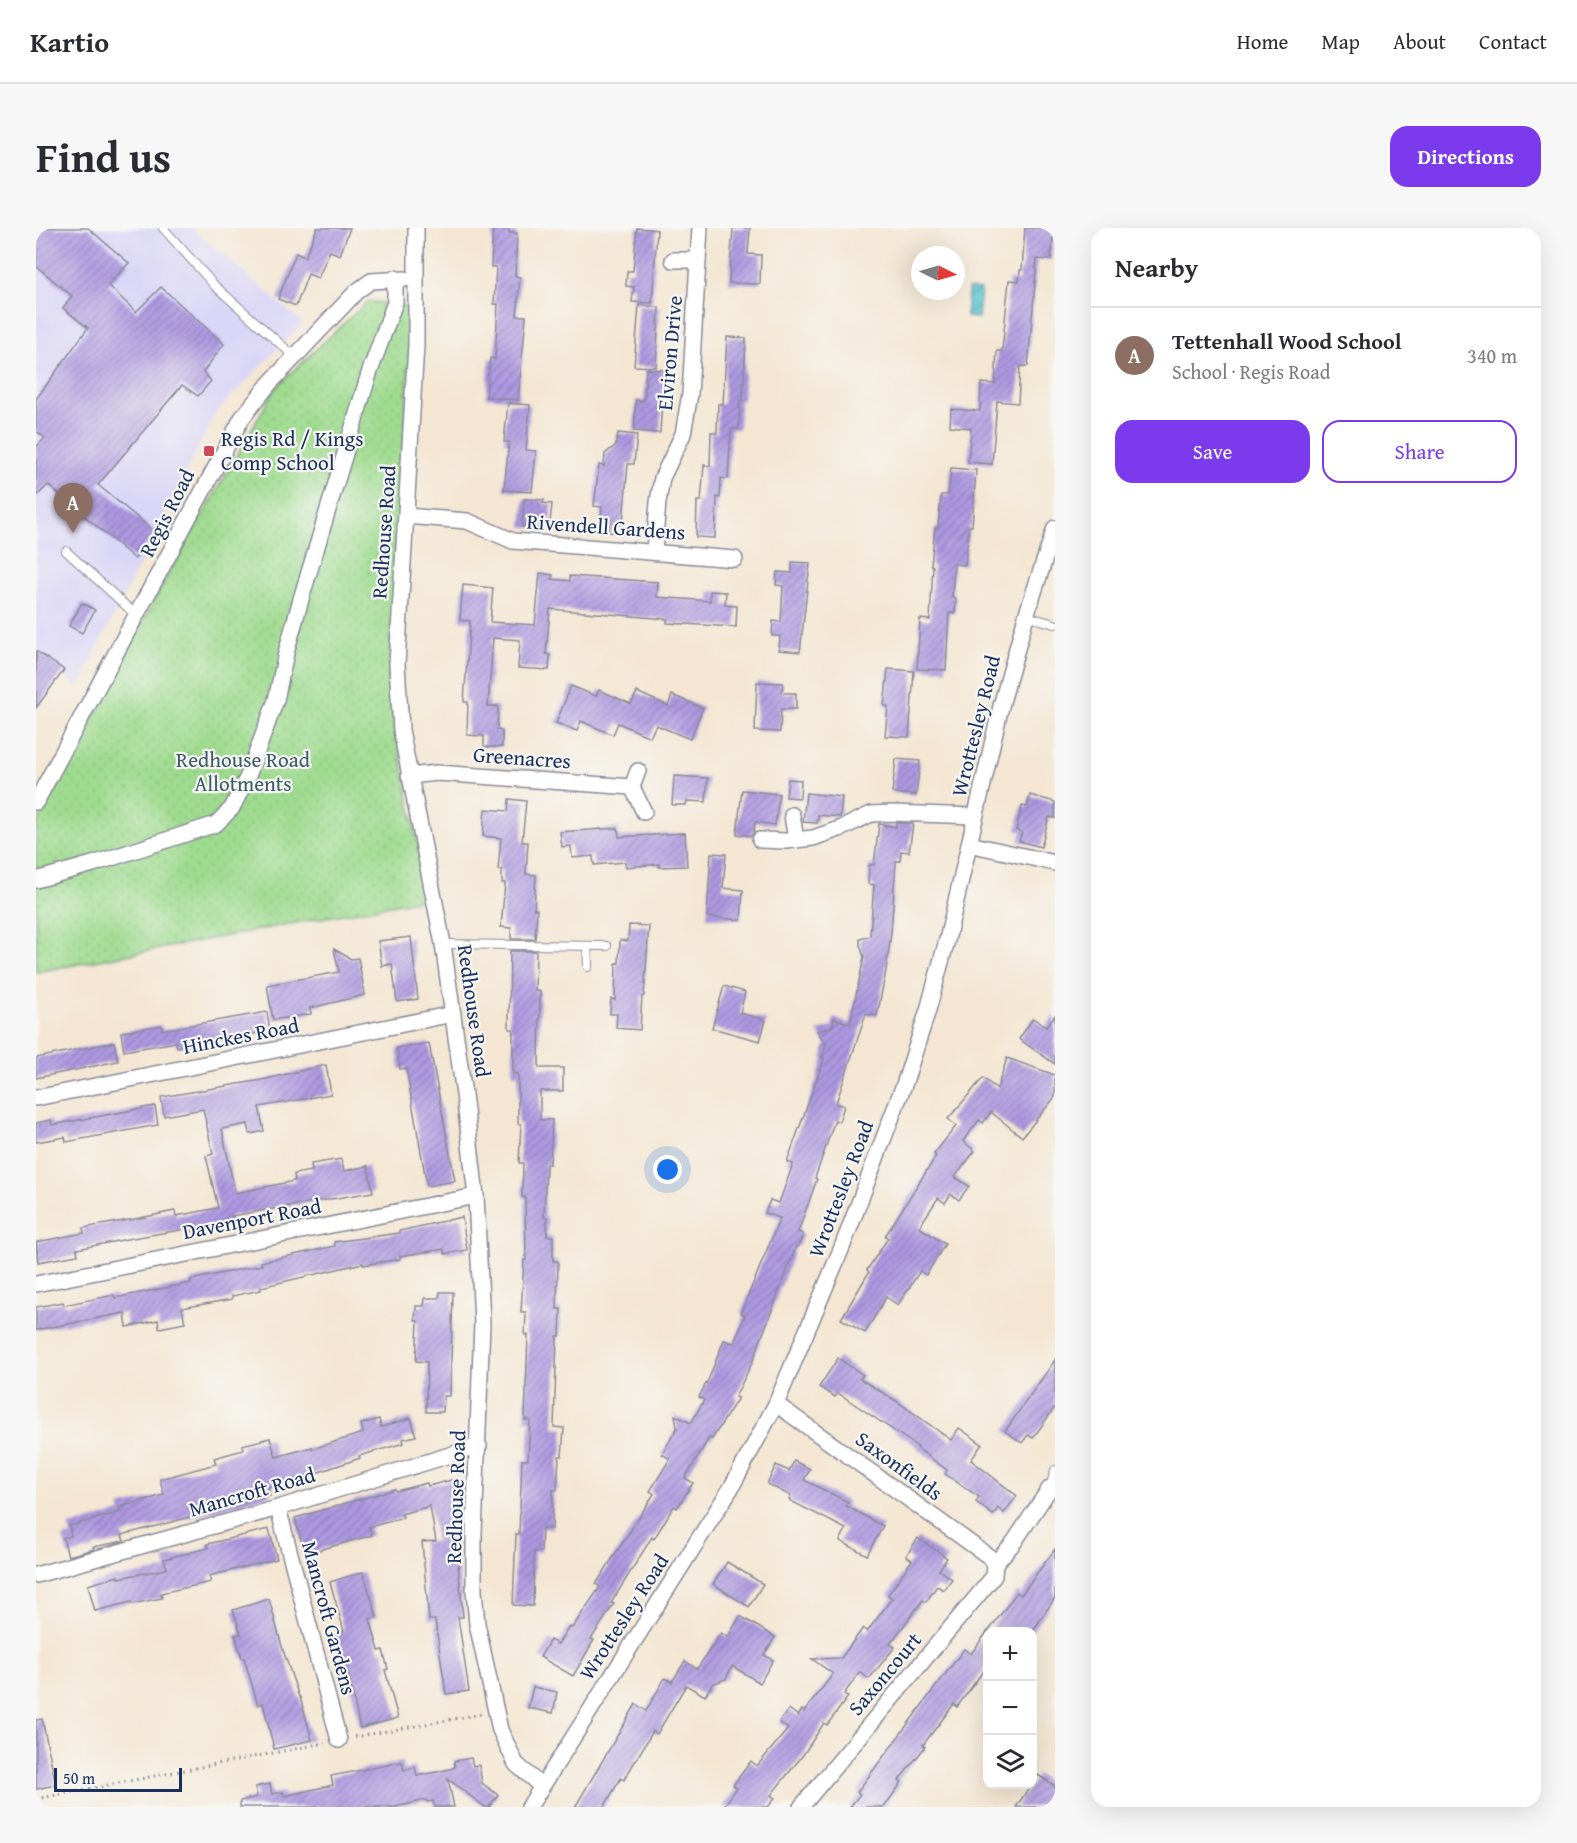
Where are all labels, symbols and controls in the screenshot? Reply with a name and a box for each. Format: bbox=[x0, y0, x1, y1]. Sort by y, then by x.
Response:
text: Kartio bbox=[30, 21, 109, 62]
text: Home bbox=[1237, 26, 1288, 57]
text: Map bbox=[1321, 26, 1360, 57]
text: About bbox=[1393, 26, 1446, 57]
text: Contact bbox=[1479, 26, 1547, 57]
text: Find us bbox=[36, 126, 171, 187]
button: Directions bbox=[1390, 126, 1541, 187]
north arrow bbox=[911, 246, 965, 300]
text: Nearby bbox=[1115, 248, 1198, 287]
street label: Elviron Drive bbox=[649, 294, 690, 412]
text: Tettenhall Wood School bbox=[1172, 325, 1401, 357]
text: A bbox=[1128, 341, 1141, 370]
text: 340 m bbox=[1467, 341, 1517, 370]
text: School · Regis Road bbox=[1172, 357, 1330, 386]
button: Save bbox=[1115, 420, 1310, 483]
button: Share bbox=[1322, 420, 1517, 483]
place label: Regis Rd / Kings Comp School bbox=[221, 423, 364, 478]
marker: Regis Rd / Kings Comp School bbox=[202, 444, 216, 458]
street label: Regis Road bbox=[131, 463, 202, 562]
street label: Redhouse Road bbox=[363, 463, 404, 600]
pin: A bbox=[54, 484, 93, 533]
street label: Rivendell Gardens bbox=[526, 505, 686, 548]
street label: Wrottesley Road bbox=[943, 651, 1008, 800]
street label: Greenacres bbox=[472, 739, 572, 776]
park label: Redhouse Road Allotments bbox=[176, 744, 311, 799]
street label: Redhouse Road bbox=[450, 943, 499, 1080]
street label: Hinckes Road bbox=[180, 1009, 302, 1062]
street label: Wrottesley Road bbox=[800, 1115, 881, 1262]
your location bbox=[653, 1155, 682, 1184]
street label: Davenport Road bbox=[180, 1190, 325, 1247]
street label: Saxonfields bbox=[849, 1423, 949, 1508]
street label: Redhouse Road bbox=[438, 1429, 473, 1564]
street label: Mancroft Road bbox=[185, 1458, 319, 1524]
street label: Mancroft Gardens bbox=[294, 1538, 365, 1698]
street label: Wrottesley Road bbox=[571, 1547, 676, 1686]
street label: Saxoncourt bbox=[840, 1625, 929, 1722]
map controls bbox=[983, 1627, 1037, 1789]
button: + bbox=[983, 1627, 1037, 1681]
button: − bbox=[983, 1681, 1037, 1735]
button: layers bbox=[983, 1735, 1037, 1789]
scale bar bbox=[54, 1765, 182, 1792]
text: 50 m bbox=[63, 1766, 95, 1790]

